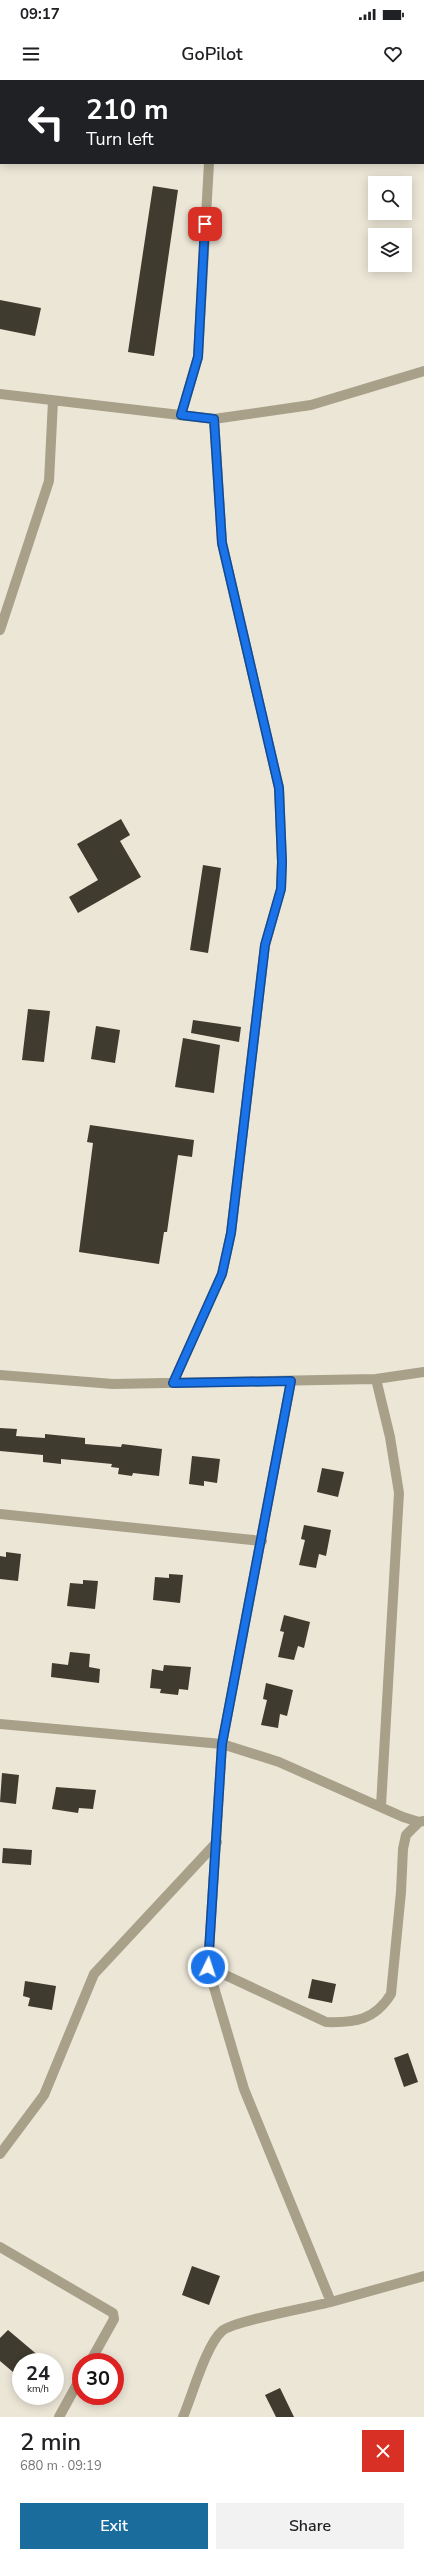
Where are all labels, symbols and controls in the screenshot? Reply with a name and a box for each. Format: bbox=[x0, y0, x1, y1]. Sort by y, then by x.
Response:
text: 09:17 bbox=[20, 4, 60, 24]
text: GoPilot bbox=[181, 42, 243, 66]
icon: menu bbox=[20, 43, 42, 65]
icon: heart bbox=[382, 43, 404, 65]
text: 210 m bbox=[86, 91, 169, 129]
icon: left bbox=[20, 96, 72, 148]
text: Turn left bbox=[86, 127, 154, 151]
map controls bbox=[368, 176, 412, 272]
button: search bbox=[368, 176, 412, 220]
pin bbox=[188, 207, 222, 241]
icon: arrive bbox=[194, 213, 216, 235]
button: layers bbox=[368, 228, 412, 272]
position arrow bbox=[187, 1946, 229, 1988]
speed limit sign: 30 bbox=[72, 2353, 124, 2405]
text: 24 bbox=[26, 2360, 50, 2387]
text: km/h bbox=[27, 2382, 49, 2396]
text: 2 min bbox=[20, 2426, 81, 2458]
button: close bbox=[362, 2430, 404, 2472]
text: 680 m · 09:19 bbox=[20, 2457, 102, 2475]
button: Exit bbox=[20, 2503, 208, 2549]
button: Share bbox=[216, 2503, 404, 2549]

